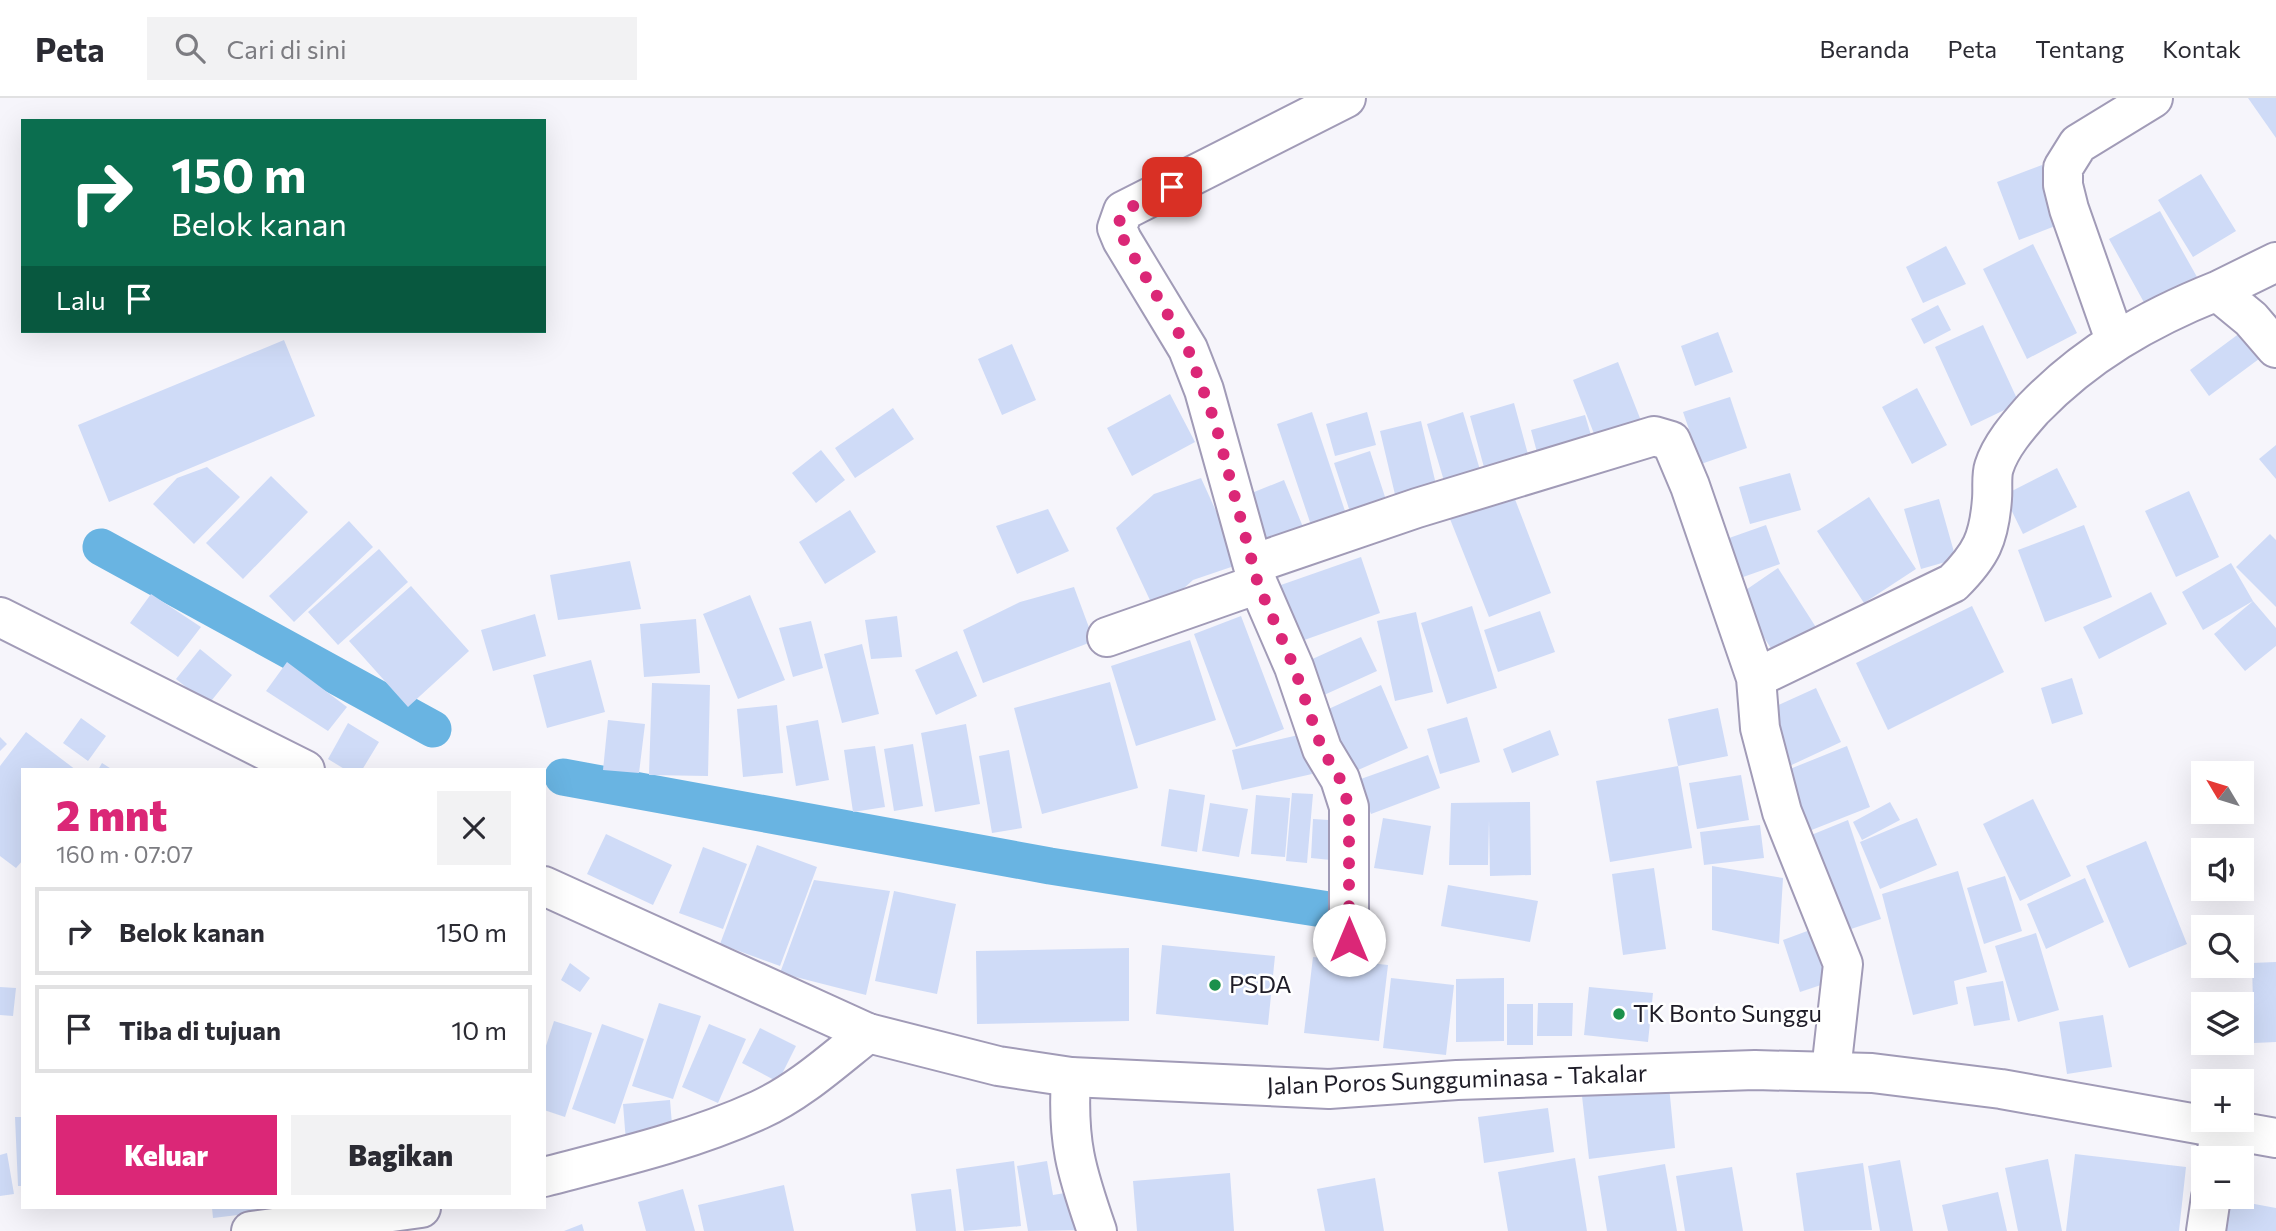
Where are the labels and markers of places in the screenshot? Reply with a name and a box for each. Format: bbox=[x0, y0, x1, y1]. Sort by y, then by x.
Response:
pin bbox=[1142, 157, 1202, 217]
place label: PSDA bbox=[1229, 969, 1292, 998]
marker: PSDA bbox=[1207, 977, 1223, 993]
place label: TK Bonto Sunggu bbox=[1633, 998, 1822, 1027]
marker: TK Bonto Sunggu bbox=[1611, 1006, 1627, 1022]

